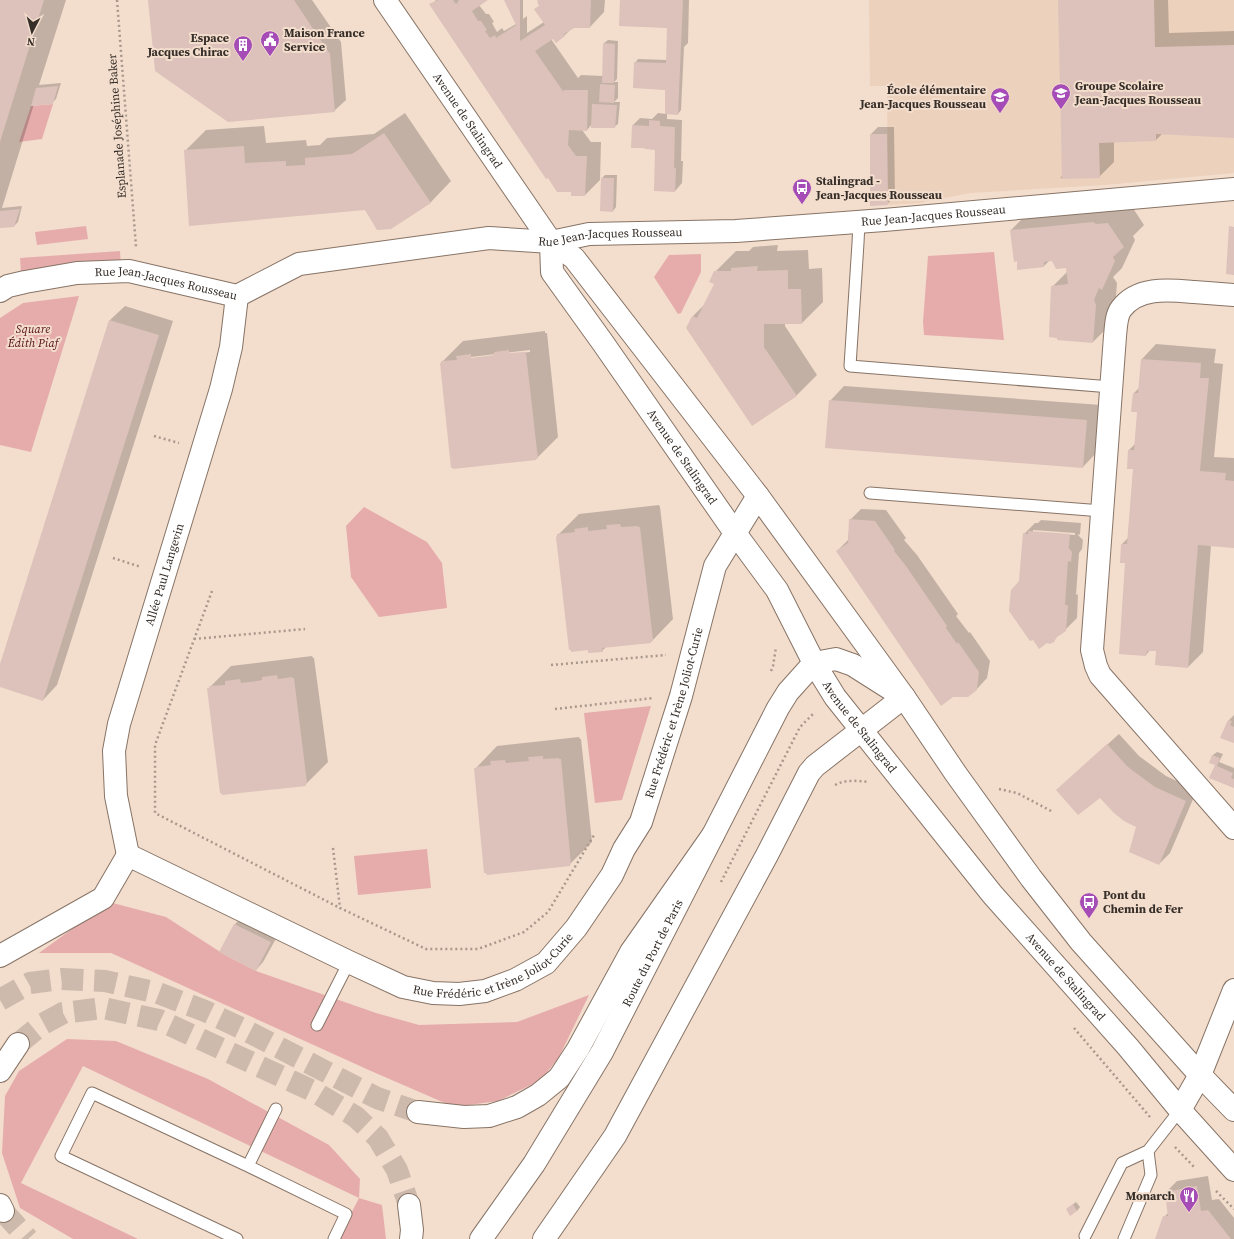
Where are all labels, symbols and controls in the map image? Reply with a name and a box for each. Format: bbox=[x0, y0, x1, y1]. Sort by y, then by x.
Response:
north arrow bbox=[12, 12, 52, 52]
place label: Maison France Service bbox=[284, 25, 365, 55]
public building icon: Maison France Service bbox=[259, 29, 281, 57]
place label: Espace Jacques Chirac bbox=[146, 30, 229, 60]
text: N bbox=[26, 34, 36, 49]
building icon: Espace Jacques Chirac bbox=[232, 34, 254, 62]
street label: Esplanade Joséphine Baker bbox=[104, 53, 130, 199]
street label: Avenue de Stalingrad bbox=[429, 69, 506, 171]
place label: Groupe Scolaire Jean-Jacques Rousseau bbox=[1074, 78, 1202, 108]
place label: École élémentaire Jean-Jacques Rousseau bbox=[859, 82, 987, 112]
school or university icon: Groupe Scolaire Jean-Jacques Rousseau bbox=[1050, 82, 1072, 110]
school or university icon: École élémentaire Jean-Jacques Rousseau bbox=[989, 86, 1011, 114]
place label: Stalingrad - Jean-Jacques Rousseau bbox=[815, 173, 943, 203]
bus stop icon: Stalingrad - Jean-Jacques Rousseau bbox=[791, 177, 813, 205]
street label: Rue Jean-Jacques Rousseau bbox=[860, 201, 1006, 230]
street label: Rue Jean-Jacques Rousseau bbox=[538, 224, 683, 250]
street label: Rue Jean-Jacques Rousseau bbox=[94, 263, 239, 304]
park label: Square Édith Piaf bbox=[7, 321, 61, 351]
street label: Avenue de Stalingrad bbox=[643, 406, 721, 508]
street label: Allée Paul Langevin bbox=[141, 521, 188, 628]
street label: Rue Frédéric et Irène Joliot-Curie bbox=[641, 626, 707, 800]
street label: Avenue de Stalingrad bbox=[819, 678, 901, 776]
place label: Pont du Chemin de Fer bbox=[1103, 887, 1183, 917]
bus stop icon: Pont du Chemin de Fer bbox=[1078, 891, 1100, 919]
street label: Route du Port de Paris bbox=[618, 897, 687, 1010]
street label: Rue Frédéric et Irène Joliot-Curie bbox=[411, 929, 577, 1002]
street label: Avenue de Stalingrad bbox=[1022, 929, 1109, 1024]
restaurant icon: Monarch bbox=[1178, 1185, 1200, 1213]
place label: Monarch bbox=[1125, 1188, 1176, 1204]

